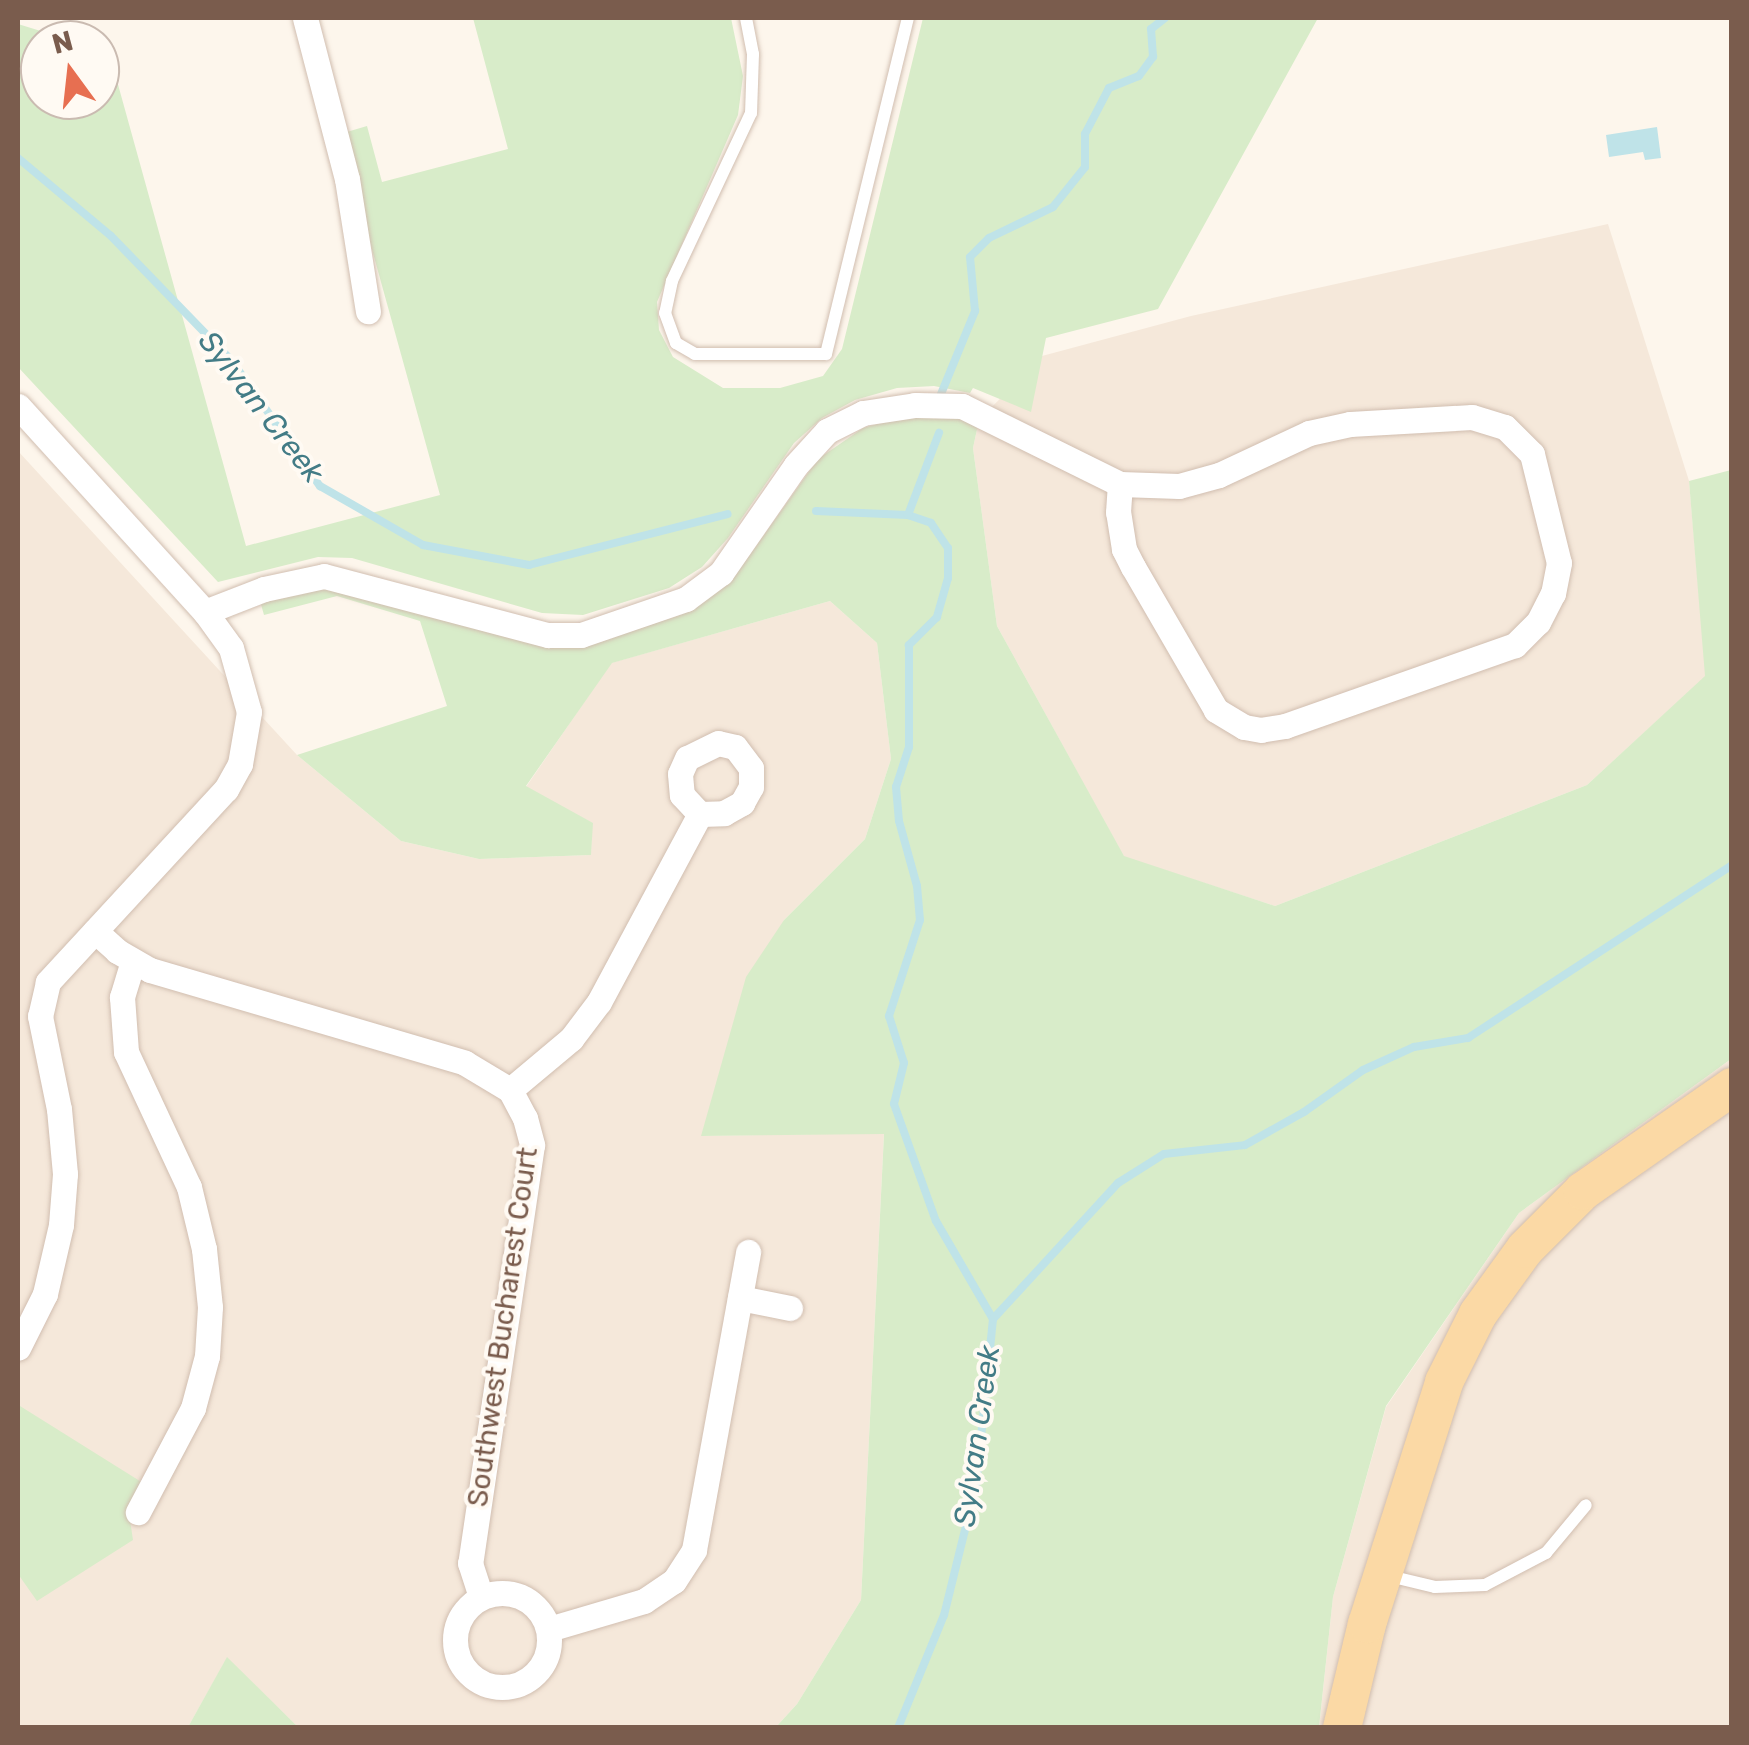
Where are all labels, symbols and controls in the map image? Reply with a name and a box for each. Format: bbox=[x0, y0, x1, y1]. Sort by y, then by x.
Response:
north arrow bbox=[20, 20, 120, 120]
text: N bbox=[49, 24, 77, 61]
water label: Sylvan Creek bbox=[191, 324, 331, 490]
street label: Southwest Bucharest Court bbox=[461, 1145, 545, 1509]
water label: Sylvan Creek bbox=[946, 1343, 1008, 1529]

